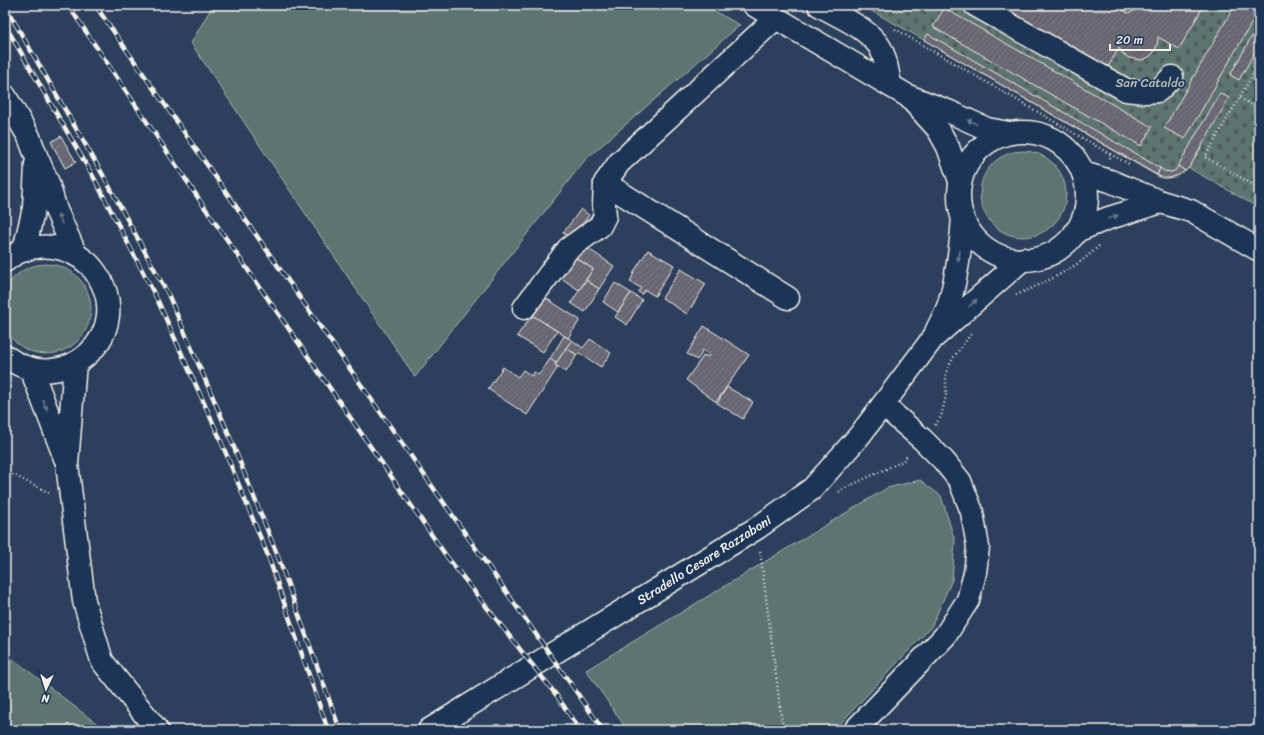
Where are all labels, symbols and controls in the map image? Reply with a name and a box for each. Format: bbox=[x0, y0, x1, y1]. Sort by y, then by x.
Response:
scale bar bbox=[1110, 26, 1170, 52]
text: 20 m bbox=[1116, 29, 1143, 51]
park label: San Cataldo bbox=[1115, 71, 1185, 94]
one-way arrow bbox=[966, 119, 977, 125]
one-way arrow bbox=[57, 213, 63, 225]
one-way arrow bbox=[1107, 214, 1119, 220]
one-way arrow bbox=[956, 250, 962, 262]
one-way arrow bbox=[969, 299, 978, 308]
one-way arrow bbox=[42, 400, 48, 412]
street label: Stradello Cesare Razzaboni bbox=[632, 509, 776, 611]
north arrow bbox=[26, 669, 66, 709]
text: N bbox=[40, 689, 51, 708]

